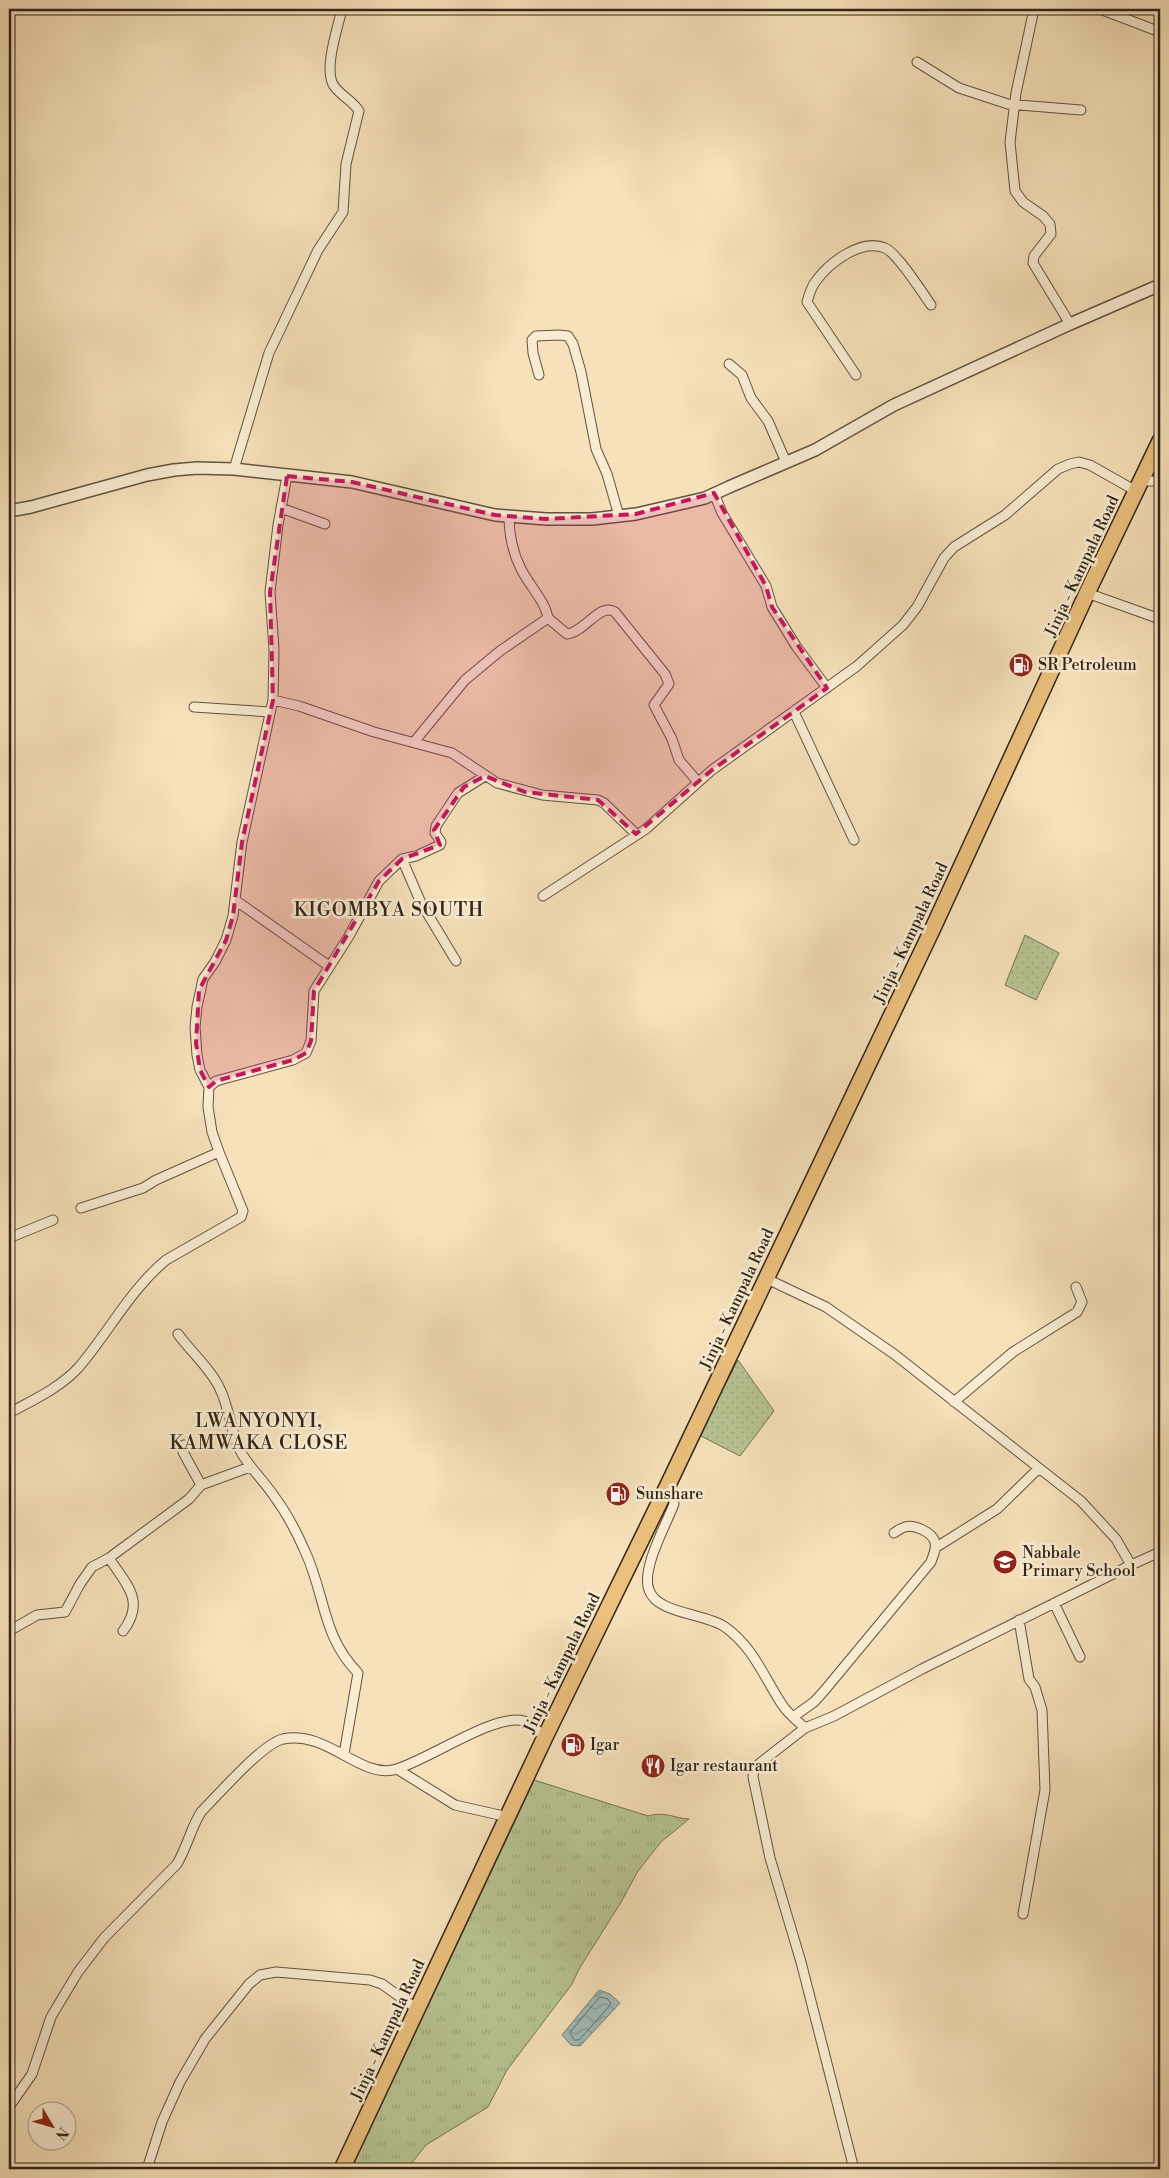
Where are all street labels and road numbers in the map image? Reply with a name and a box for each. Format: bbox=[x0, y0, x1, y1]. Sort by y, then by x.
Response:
street label: Jinja - Kampala Road bbox=[1040, 492, 1123, 641]
street label: Jinja - Kampala Road bbox=[869, 859, 952, 1008]
street label: Jinja - Kampala Road bbox=[695, 1225, 778, 1374]
street label: Jinja - Kampala Road bbox=[519, 1590, 605, 1737]
street label: Jinja - Kampala Road bbox=[346, 1956, 429, 2105]

